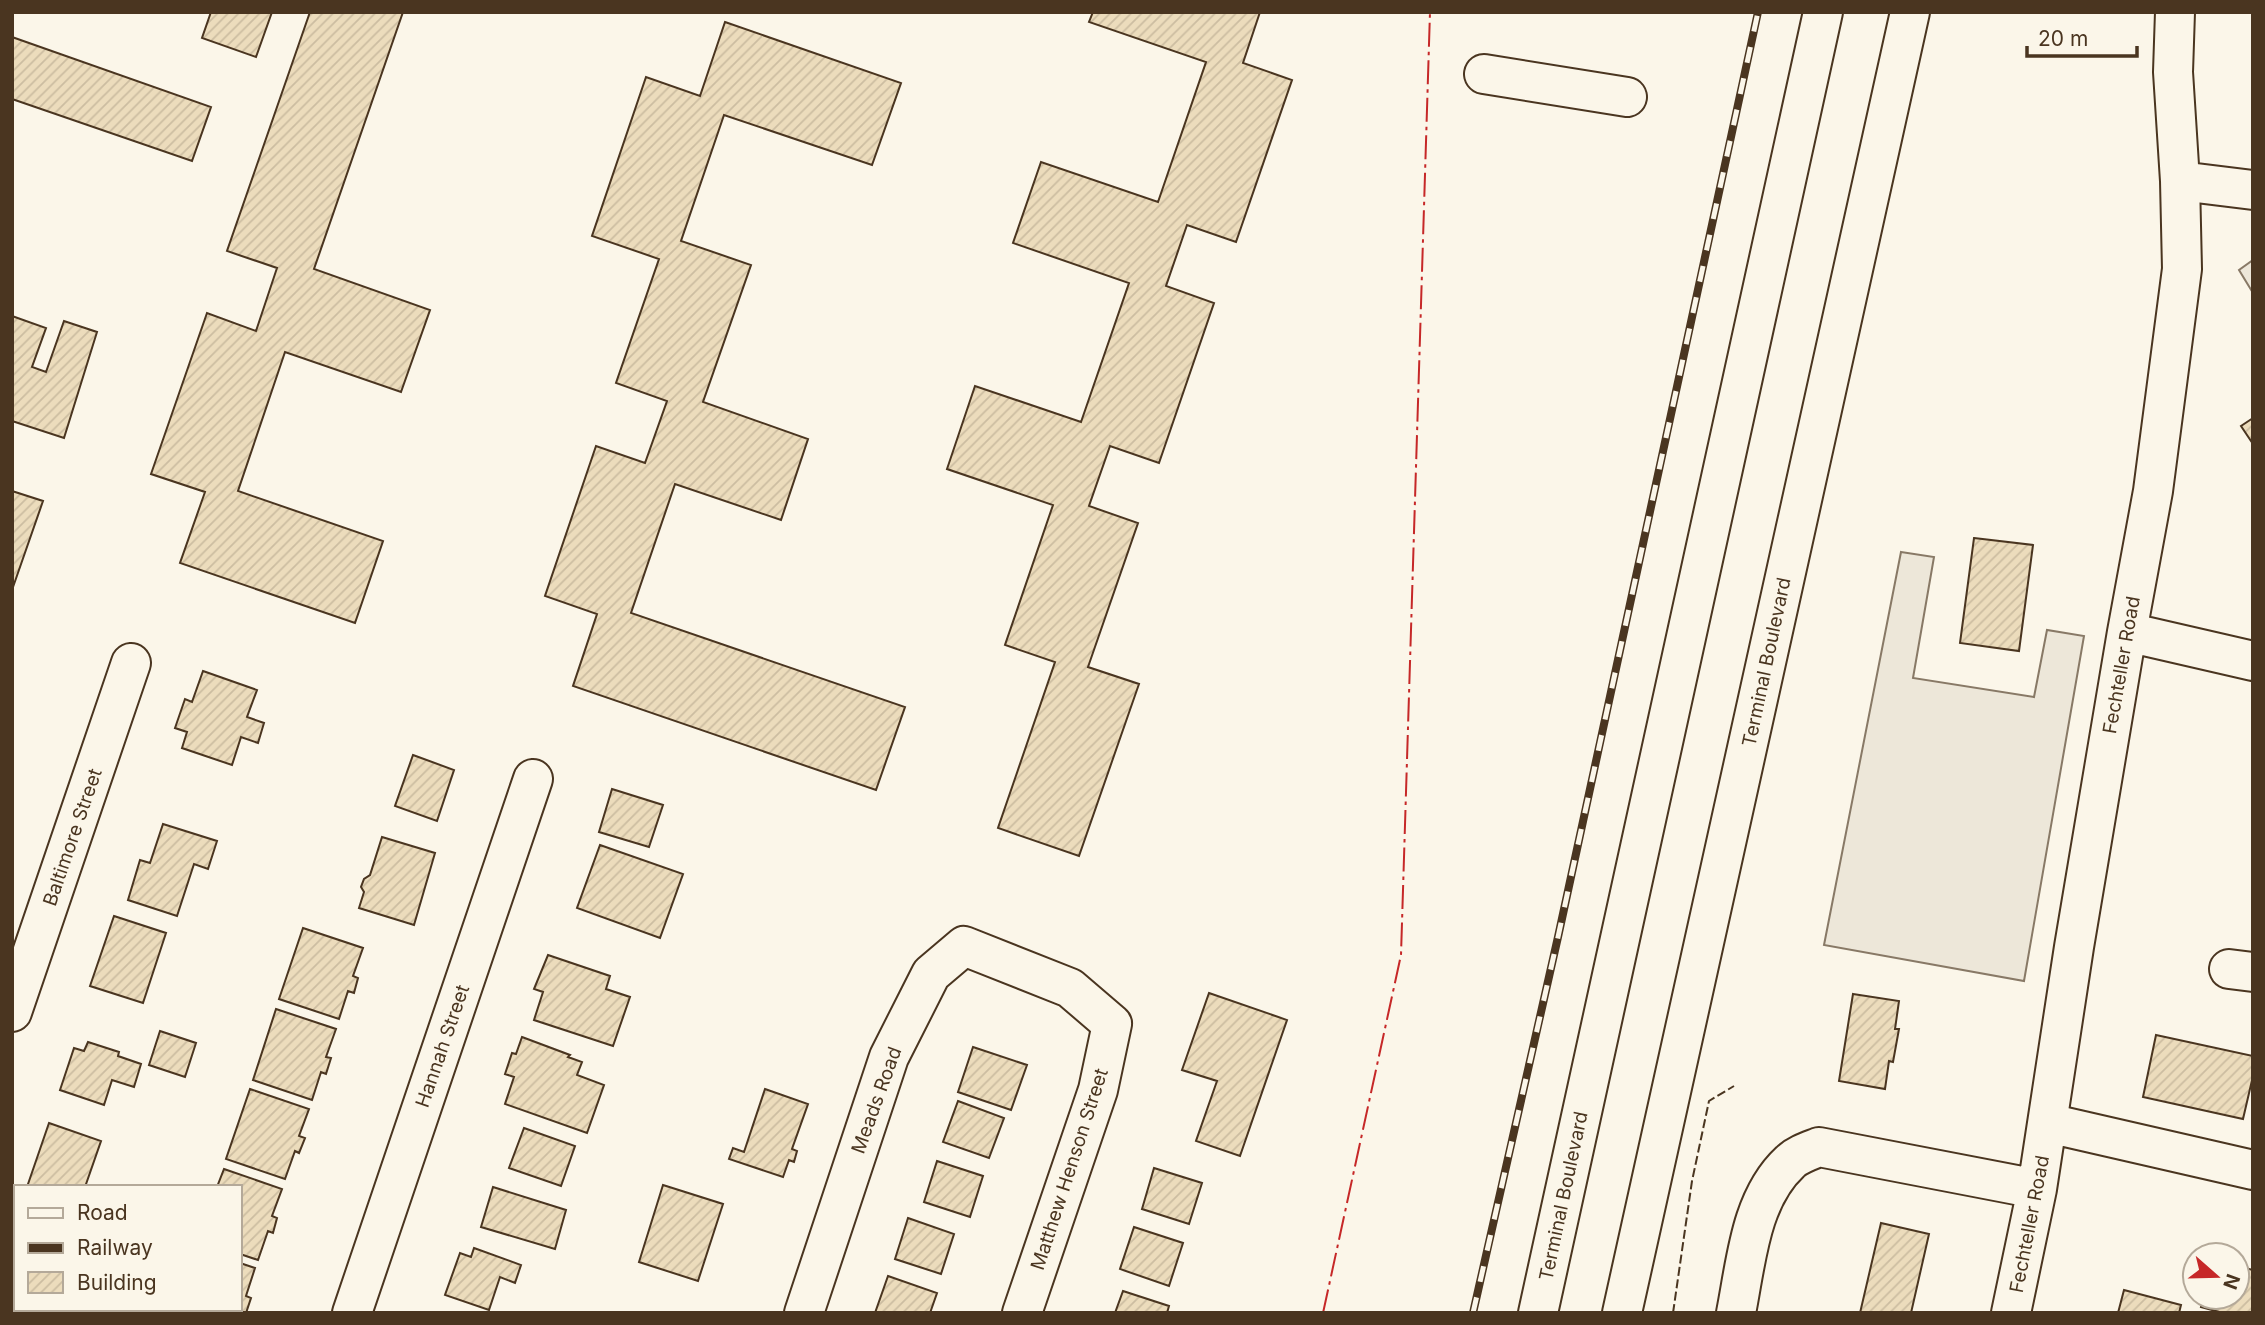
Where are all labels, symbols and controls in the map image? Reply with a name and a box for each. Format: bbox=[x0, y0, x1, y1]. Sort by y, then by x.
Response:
scale bar bbox=[2027, 14, 2137, 58]
text: 20 m bbox=[2038, 26, 2088, 51]
street label: Terminal Boulevard bbox=[1737, 575, 1796, 749]
street label: Fechteller Road bbox=[2098, 594, 2145, 736]
street label: Baltimore Street bbox=[38, 765, 107, 909]
street label: Hannah Street bbox=[411, 982, 474, 1110]
street label: Meads Road bbox=[847, 1044, 906, 1157]
street label: Matthew Henson Street bbox=[1026, 1065, 1113, 1273]
street label: Terminal Boulevard bbox=[1534, 1109, 1593, 1283]
street label: Fechteller Road bbox=[2005, 1154, 2054, 1295]
legend bbox=[14, 1185, 242, 1311]
text: Road bbox=[77, 1200, 128, 1225]
text: Railway bbox=[77, 1235, 153, 1260]
north arrow bbox=[2181, 1241, 2251, 1311]
text: Building bbox=[77, 1270, 157, 1295]
text: N bbox=[2218, 1271, 2245, 1292]

